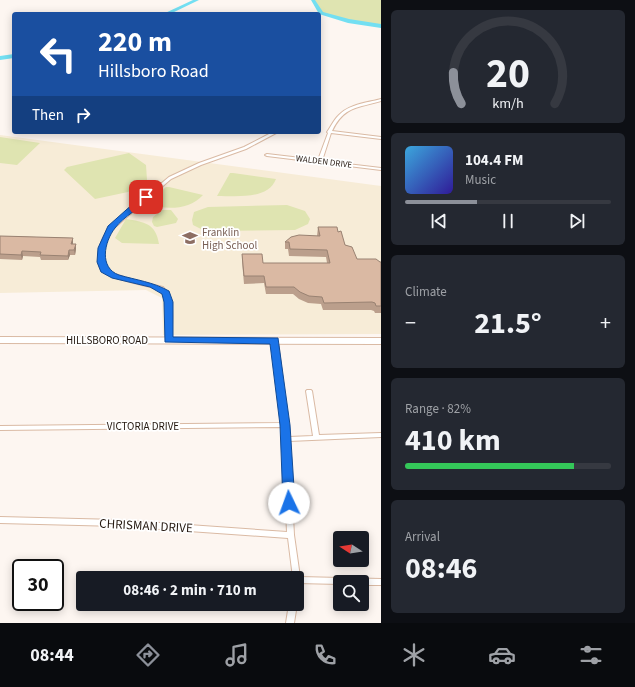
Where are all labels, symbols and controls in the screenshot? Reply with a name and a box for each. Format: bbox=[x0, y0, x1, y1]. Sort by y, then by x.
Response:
text: 220 m bbox=[98, 22, 172, 62]
icon: left bbox=[32, 28, 84, 80]
text: 20 bbox=[486, 44, 530, 104]
text: Hillsboro Road bbox=[98, 59, 209, 84]
text: km/h bbox=[492, 93, 524, 114]
icon: right bbox=[72, 104, 94, 126]
text: Then bbox=[32, 105, 64, 126]
text: 104.4 FM bbox=[465, 150, 523, 171]
street label: WALDEN DRIVE bbox=[295, 152, 353, 172]
text: Music bbox=[465, 171, 496, 189]
pin bbox=[129, 180, 163, 214]
icon: arrive bbox=[135, 186, 157, 208]
icon: previous bbox=[428, 210, 450, 232]
icon: pause bbox=[497, 210, 519, 232]
icon: next bbox=[566, 210, 588, 232]
place label: Franklin High School bbox=[202, 225, 257, 253]
school or university icon: Franklin High School bbox=[181, 229, 199, 247]
text: Climate bbox=[405, 283, 447, 301]
text: 21.5° bbox=[474, 302, 542, 345]
text: − bbox=[405, 307, 416, 339]
text: + bbox=[600, 307, 611, 339]
street label: HILLSBORO ROAD bbox=[66, 333, 148, 348]
text: Range · 82% bbox=[405, 400, 471, 418]
street label: VICTORIA DRIVE bbox=[107, 419, 179, 434]
text: 410 km bbox=[405, 419, 501, 462]
position arrow bbox=[268, 482, 310, 524]
street label: CHRISMAN DRIVE bbox=[99, 515, 193, 537]
text: Arrival bbox=[405, 528, 440, 546]
north arrow bbox=[333, 531, 369, 567]
map controls bbox=[333, 531, 369, 611]
text: 08:46 bbox=[405, 547, 477, 590]
speed limit sign: 30 bbox=[12, 559, 64, 611]
button: search bbox=[333, 575, 369, 611]
text: 08:46 · 2 min · 710 m bbox=[123, 580, 257, 601]
icon: directions bbox=[134, 641, 162, 669]
icon: music bbox=[223, 641, 251, 669]
icon: phone bbox=[311, 641, 339, 669]
icon: climate bbox=[400, 641, 428, 669]
icon: car bbox=[488, 641, 516, 669]
icon: filters bbox=[577, 641, 605, 669]
text: 08:44 bbox=[30, 643, 74, 668]

